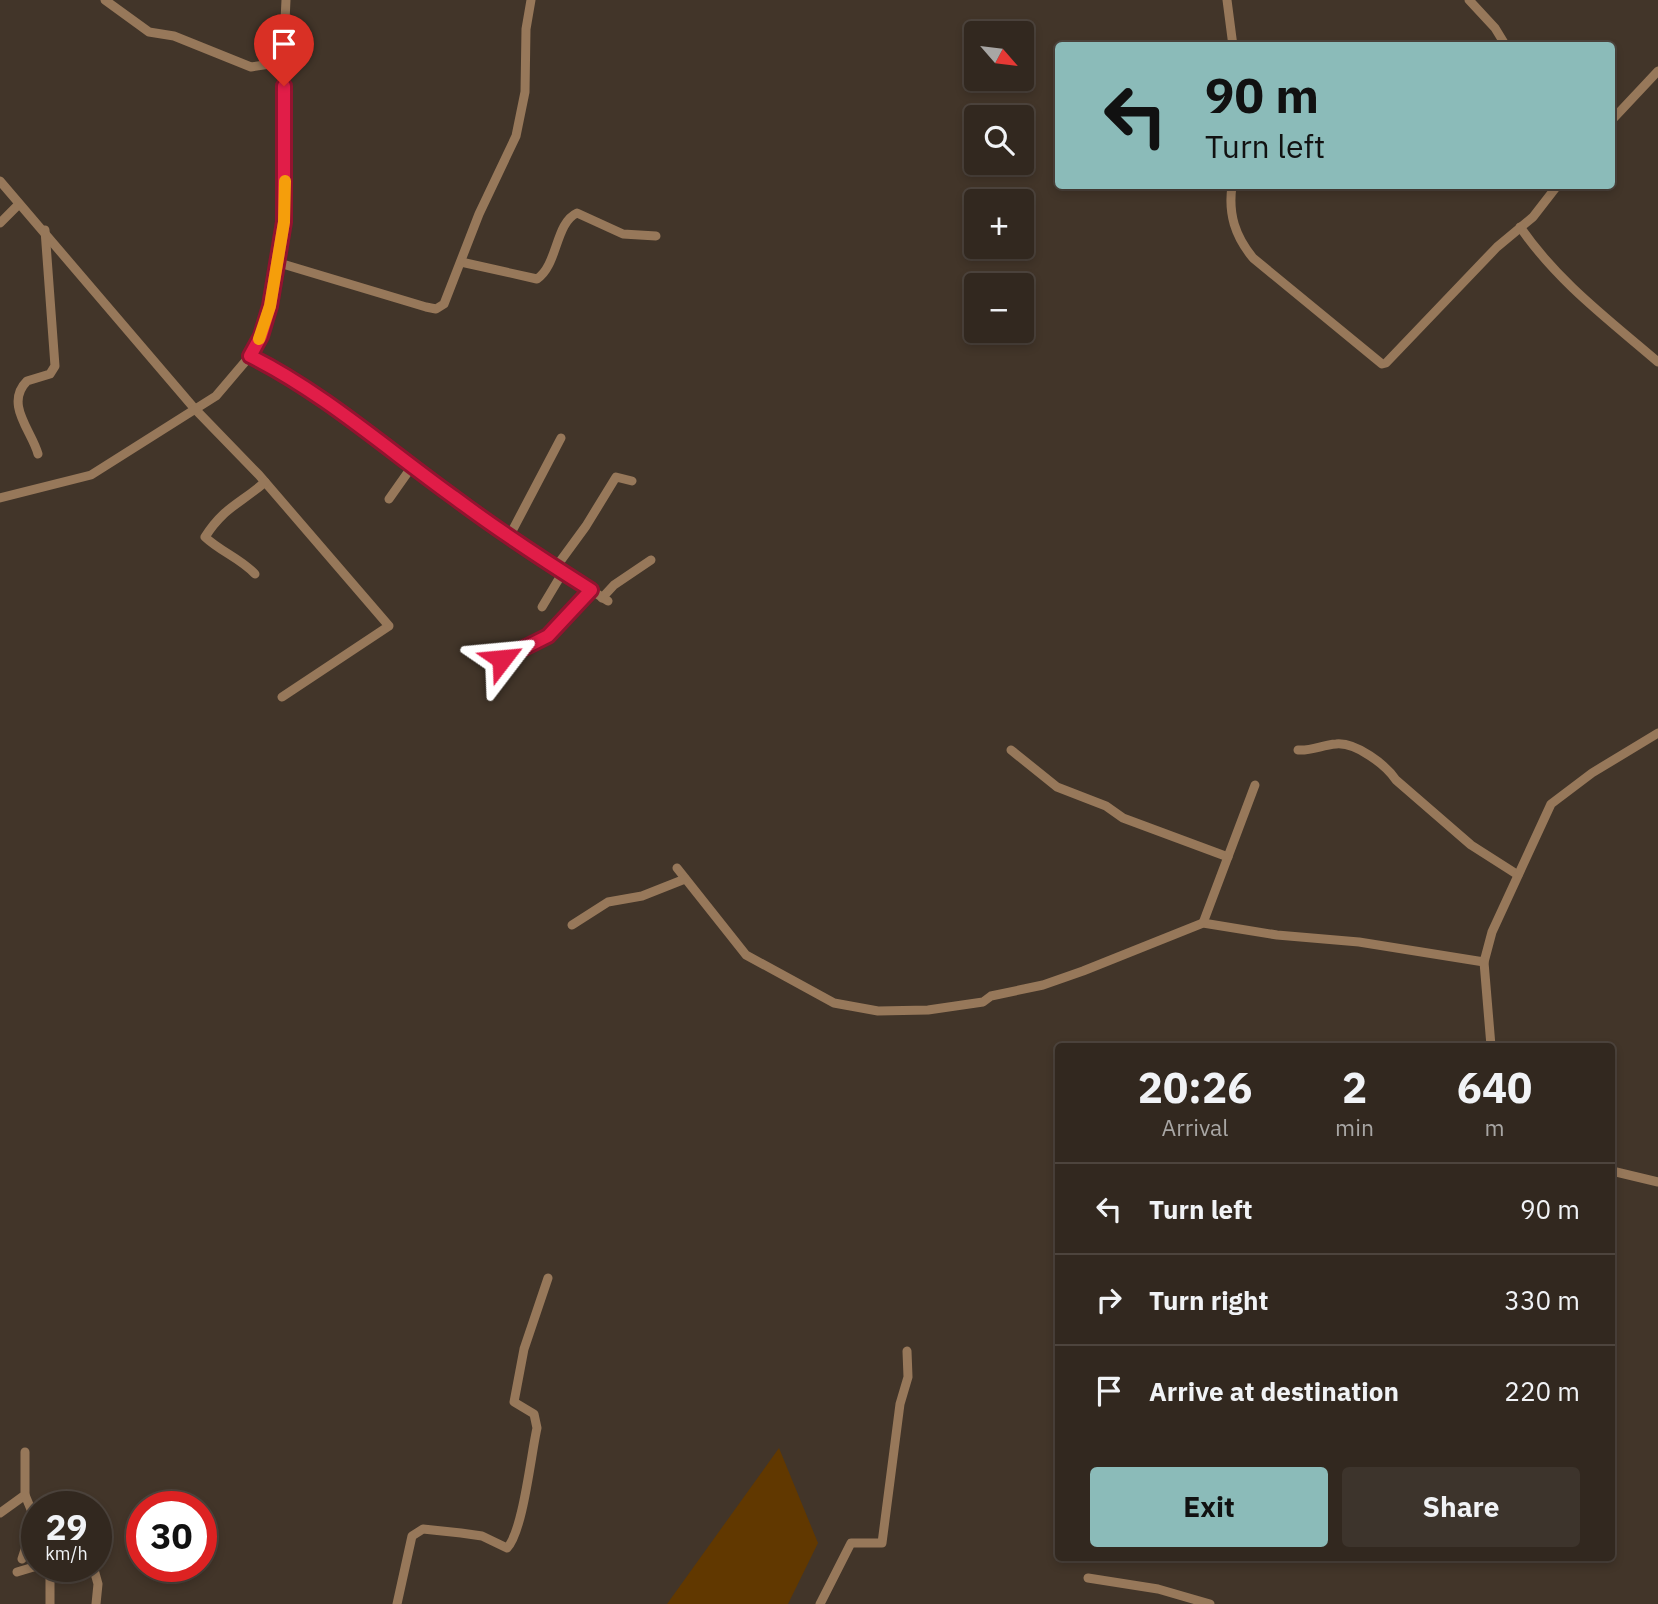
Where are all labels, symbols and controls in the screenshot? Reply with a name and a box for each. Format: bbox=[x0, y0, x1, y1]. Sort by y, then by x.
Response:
pin bbox=[254, 14, 314, 86]
north arrow bbox=[964, 21, 1034, 91]
map controls bbox=[964, 21, 1034, 343]
icon: arrive bbox=[265, 25, 303, 63]
text: 90 m bbox=[1205, 63, 1319, 126]
icon: left bbox=[1090, 70, 1181, 161]
button: search bbox=[964, 105, 1034, 175]
text: Turn left bbox=[1205, 125, 1325, 167]
button: + bbox=[964, 189, 1034, 259]
button: − bbox=[964, 273, 1034, 343]
position arrow bbox=[465, 622, 539, 696]
text: 20:26 bbox=[1138, 1060, 1252, 1115]
text: 2 bbox=[1342, 1060, 1367, 1115]
text: 640 bbox=[1457, 1060, 1532, 1115]
text: Arrival bbox=[1162, 1112, 1229, 1142]
text: min bbox=[1335, 1112, 1374, 1142]
text: m bbox=[1484, 1112, 1505, 1142]
icon: left bbox=[1090, 1190, 1128, 1228]
text: Turn left bbox=[1149, 1192, 1252, 1226]
text: 90 m bbox=[1520, 1192, 1580, 1226]
icon: right bbox=[1090, 1281, 1128, 1319]
text: Turn right bbox=[1149, 1283, 1268, 1317]
text: 330 m bbox=[1504, 1283, 1580, 1317]
icon: arrive bbox=[1090, 1372, 1128, 1410]
text: Arrive at destination bbox=[1149, 1374, 1399, 1408]
text: 220 m bbox=[1504, 1374, 1580, 1408]
button: Exit bbox=[1090, 1467, 1328, 1547]
button: Share bbox=[1342, 1467, 1580, 1547]
speed limit sign: 30 bbox=[126, 1491, 217, 1582]
text: 29 bbox=[45, 1504, 88, 1550]
text: km/h bbox=[45, 1542, 88, 1565]

